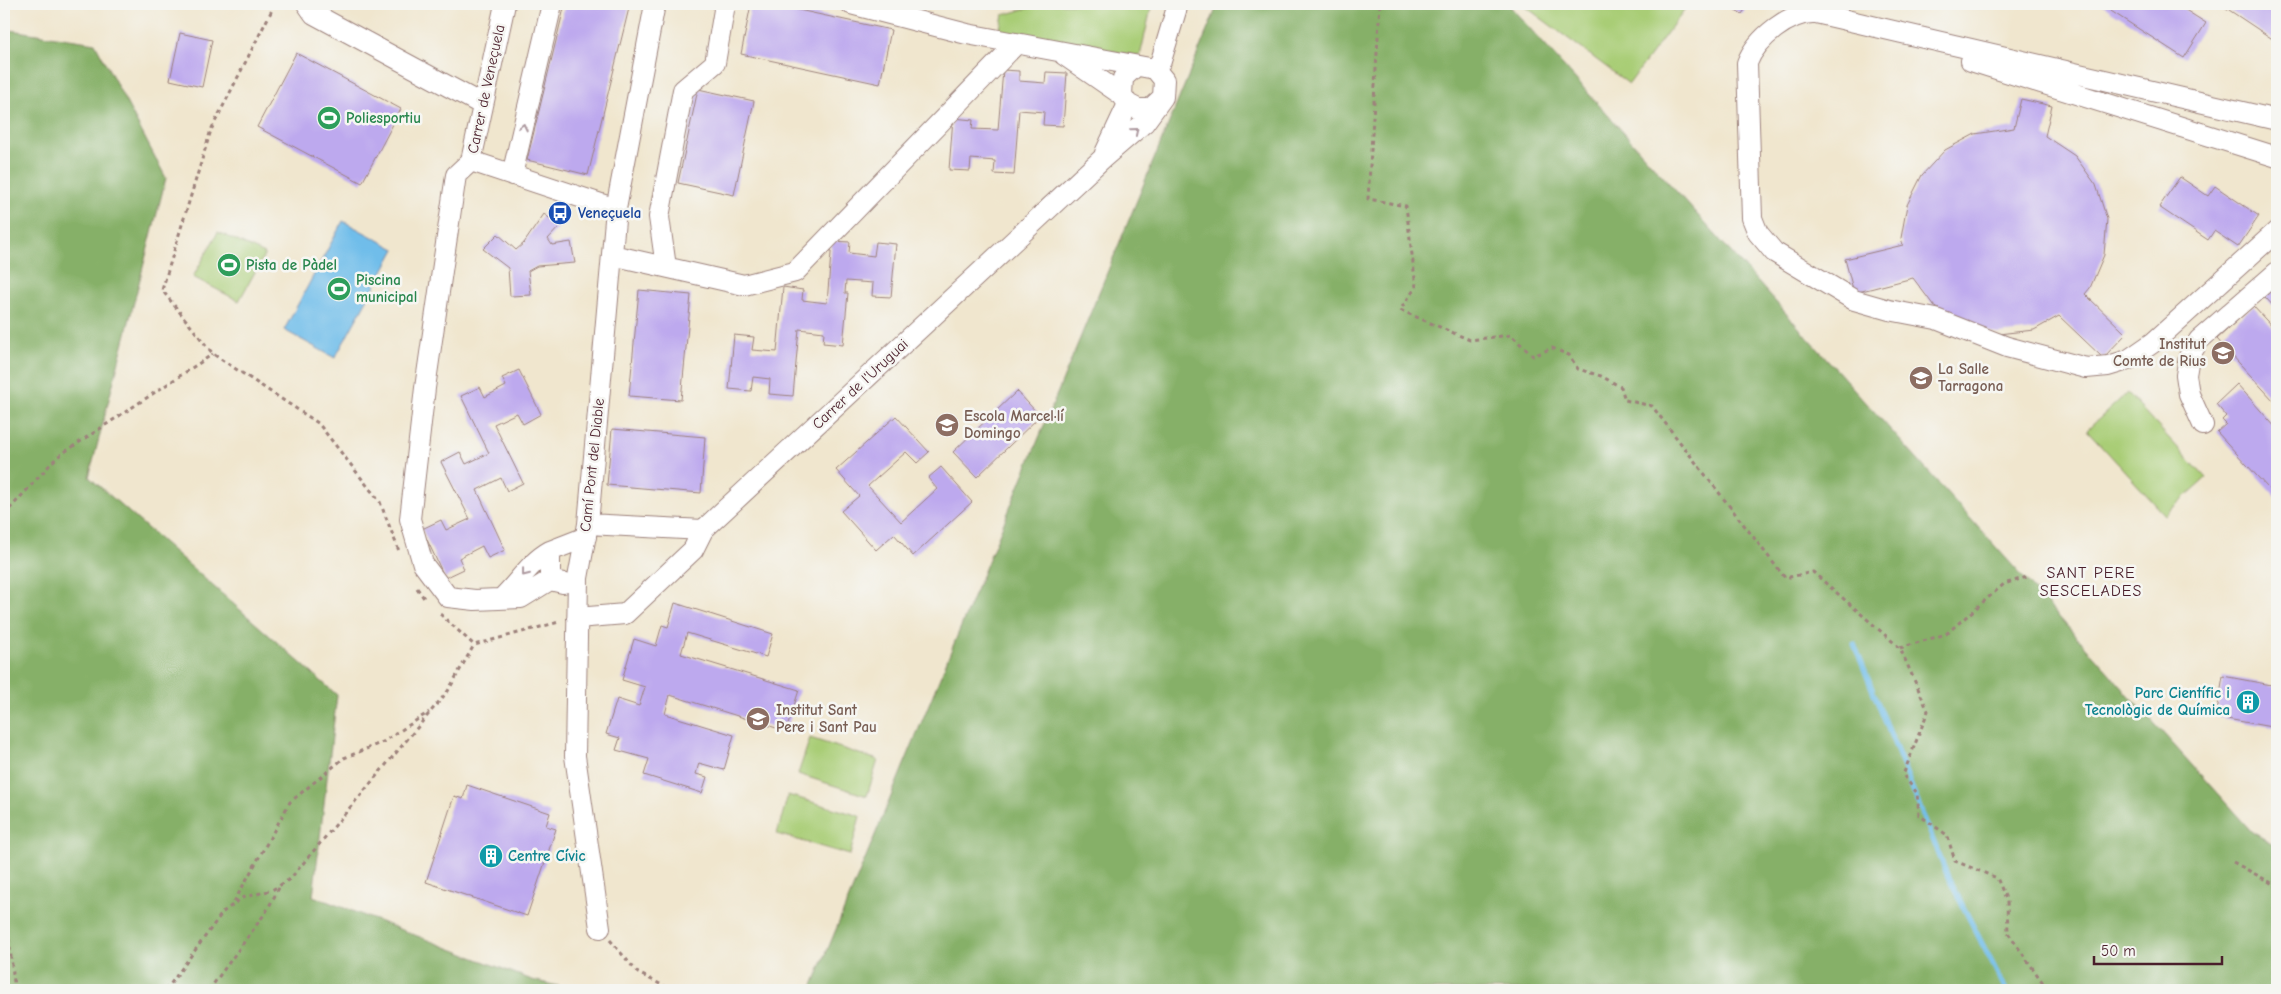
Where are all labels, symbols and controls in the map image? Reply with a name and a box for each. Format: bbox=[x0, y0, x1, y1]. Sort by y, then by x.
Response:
street label: Carrer de Veneçuela bbox=[464, 23, 508, 155]
sports icon: Poliesportiu bbox=[316, 105, 342, 131]
place label: Poliesportiu bbox=[346, 109, 421, 127]
one-way arrow bbox=[517, 123, 528, 132]
one-way arrow bbox=[1129, 128, 1138, 136]
bus stop icon: Veneçuela bbox=[547, 200, 573, 226]
place label: Veneçuela bbox=[578, 204, 641, 222]
sports icon: Pista de Pàdel bbox=[216, 252, 242, 278]
place label: Pista de Pàdel bbox=[246, 256, 337, 274]
place label: Piscina municipal bbox=[356, 271, 417, 306]
sports icon: Piscina municipal bbox=[326, 276, 352, 302]
street label: Carrer de l'Uruguai bbox=[808, 335, 912, 433]
place label: Institut Comte de Rius bbox=[2113, 335, 2207, 370]
school or university icon: Institut Comte de Rius bbox=[2210, 340, 2236, 366]
place label: La Salle Tarragona bbox=[1938, 360, 2003, 395]
school or university icon: La Salle Tarragona bbox=[1908, 365, 1934, 391]
street label: Camí Pont del Diable bbox=[576, 397, 608, 533]
place label: Escola Marcel·lí Domingo bbox=[964, 407, 1064, 442]
school or university icon: Escola Marcel·lí Domingo bbox=[934, 412, 960, 438]
district label: SANT PERE SESCELADES bbox=[2040, 564, 2142, 600]
one-way arrow bbox=[522, 568, 531, 577]
place label: Parc Científic i Tecnològic de Química bbox=[2085, 684, 2230, 719]
building icon: Parc Científic i Tecnològic de Química bbox=[2235, 689, 2261, 715]
place label: Institut Sant Pere i Sant Pau bbox=[776, 701, 877, 736]
school or university icon: Institut Sant Pere i Sant Pau bbox=[745, 706, 771, 732]
building icon: Centre Cívic bbox=[478, 843, 504, 869]
place label: Centre Cívic bbox=[508, 847, 586, 865]
scale bar bbox=[2094, 934, 2221, 966]
text: 50 m bbox=[2101, 942, 2136, 960]

